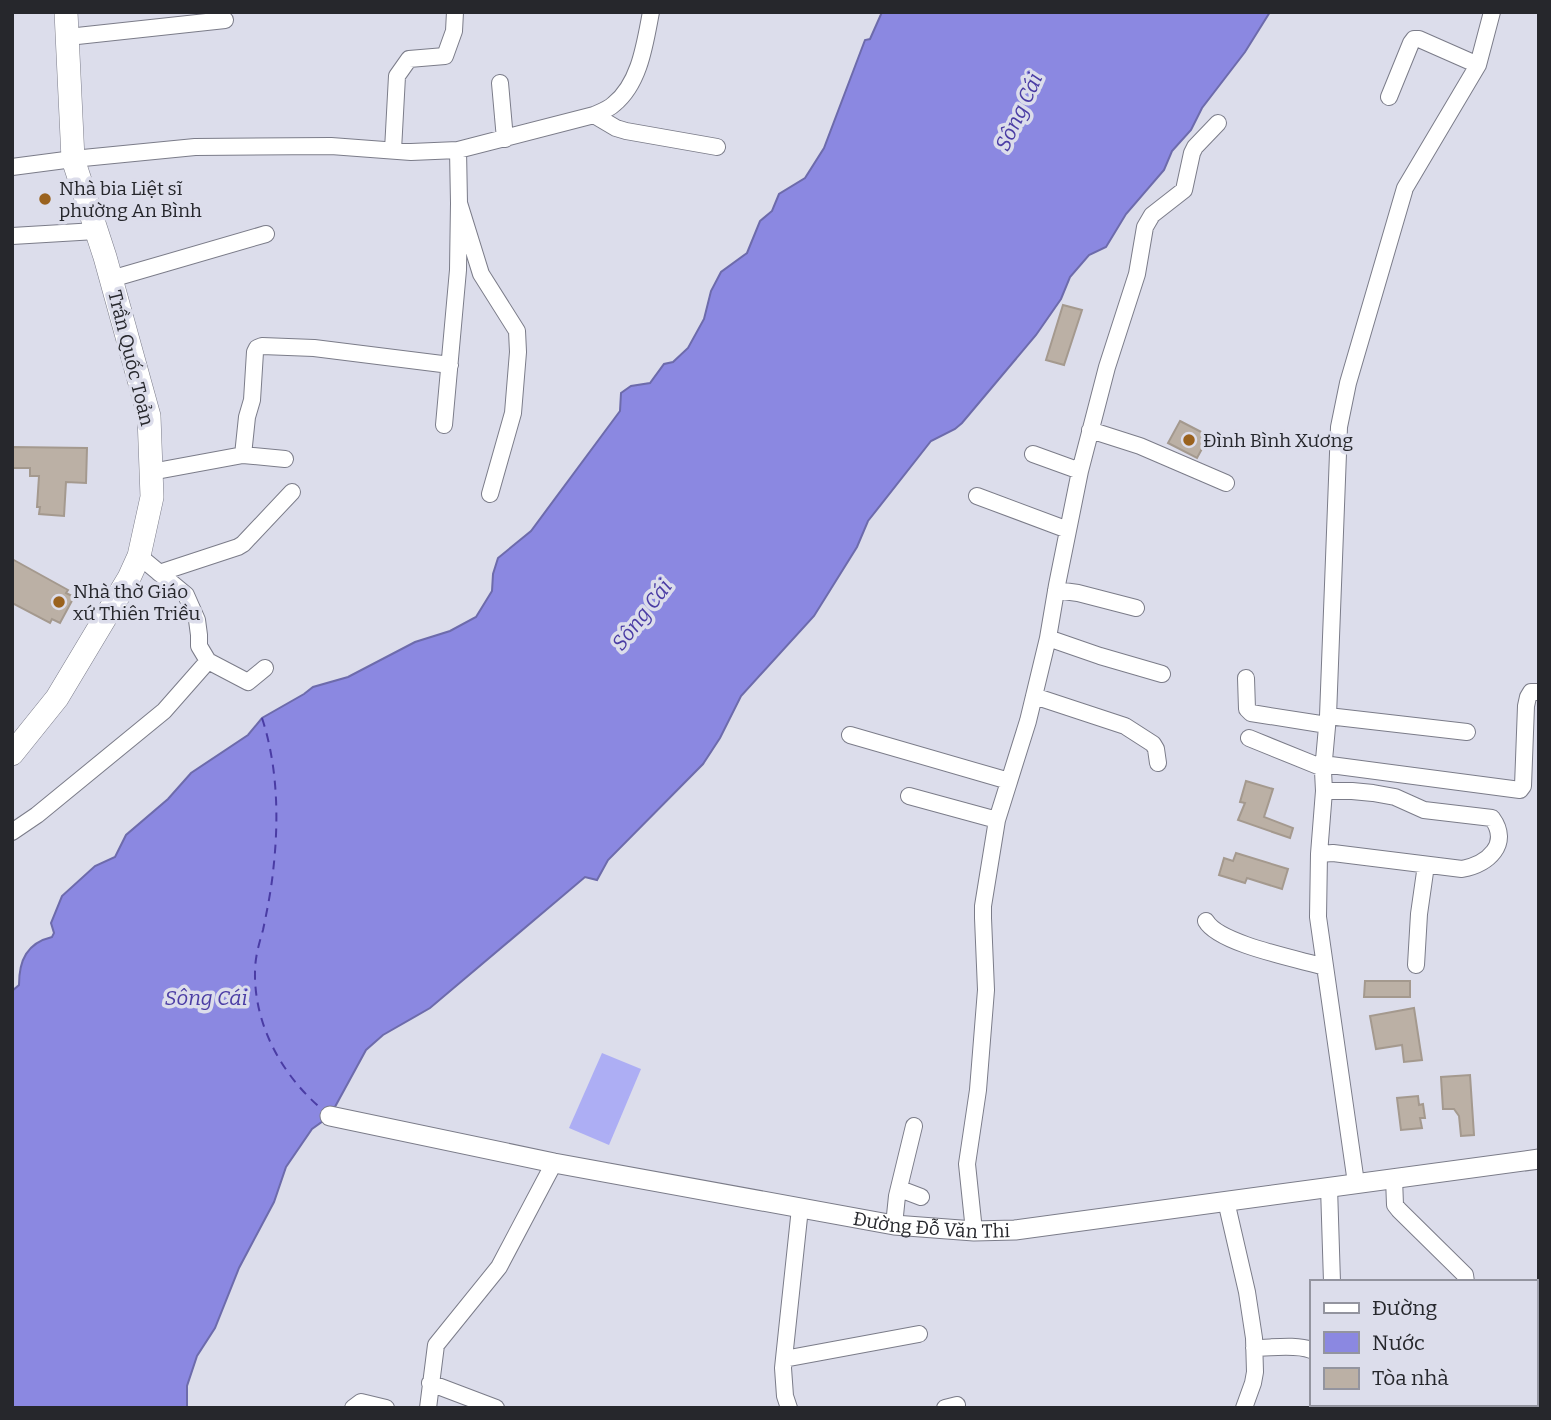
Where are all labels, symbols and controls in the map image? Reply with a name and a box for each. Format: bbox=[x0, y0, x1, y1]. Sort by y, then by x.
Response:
water label: Sông Cái bbox=[990, 69, 1048, 155]
place label: Nhà bia Liệt sĩ phường An Bình bbox=[59, 177, 202, 222]
marker: Nhà bia Liệt sĩ phường An Bình bbox=[37, 191, 53, 207]
street label: Trần Quốc Toản bbox=[103, 288, 159, 428]
place label: Đình Bình Xương bbox=[1203, 429, 1353, 452]
marker: Đình Bình Xương bbox=[1181, 432, 1197, 448]
water label: Sông Cái bbox=[606, 574, 678, 656]
place label: Nhà thờ Giáo xứ Thiên Triều bbox=[73, 580, 201, 625]
marker: Nhà thờ Giáo xứ Thiên Triều bbox=[51, 594, 67, 610]
water label: Sông Cái bbox=[165, 985, 247, 1011]
street label: Đường Đỗ Văn Thi bbox=[851, 1206, 1011, 1243]
legend bbox=[1310, 1280, 1537, 1406]
text: Đường bbox=[1372, 1295, 1438, 1321]
text: Nước bbox=[1372, 1330, 1425, 1356]
text: Tòa nhà bbox=[1372, 1365, 1449, 1391]

